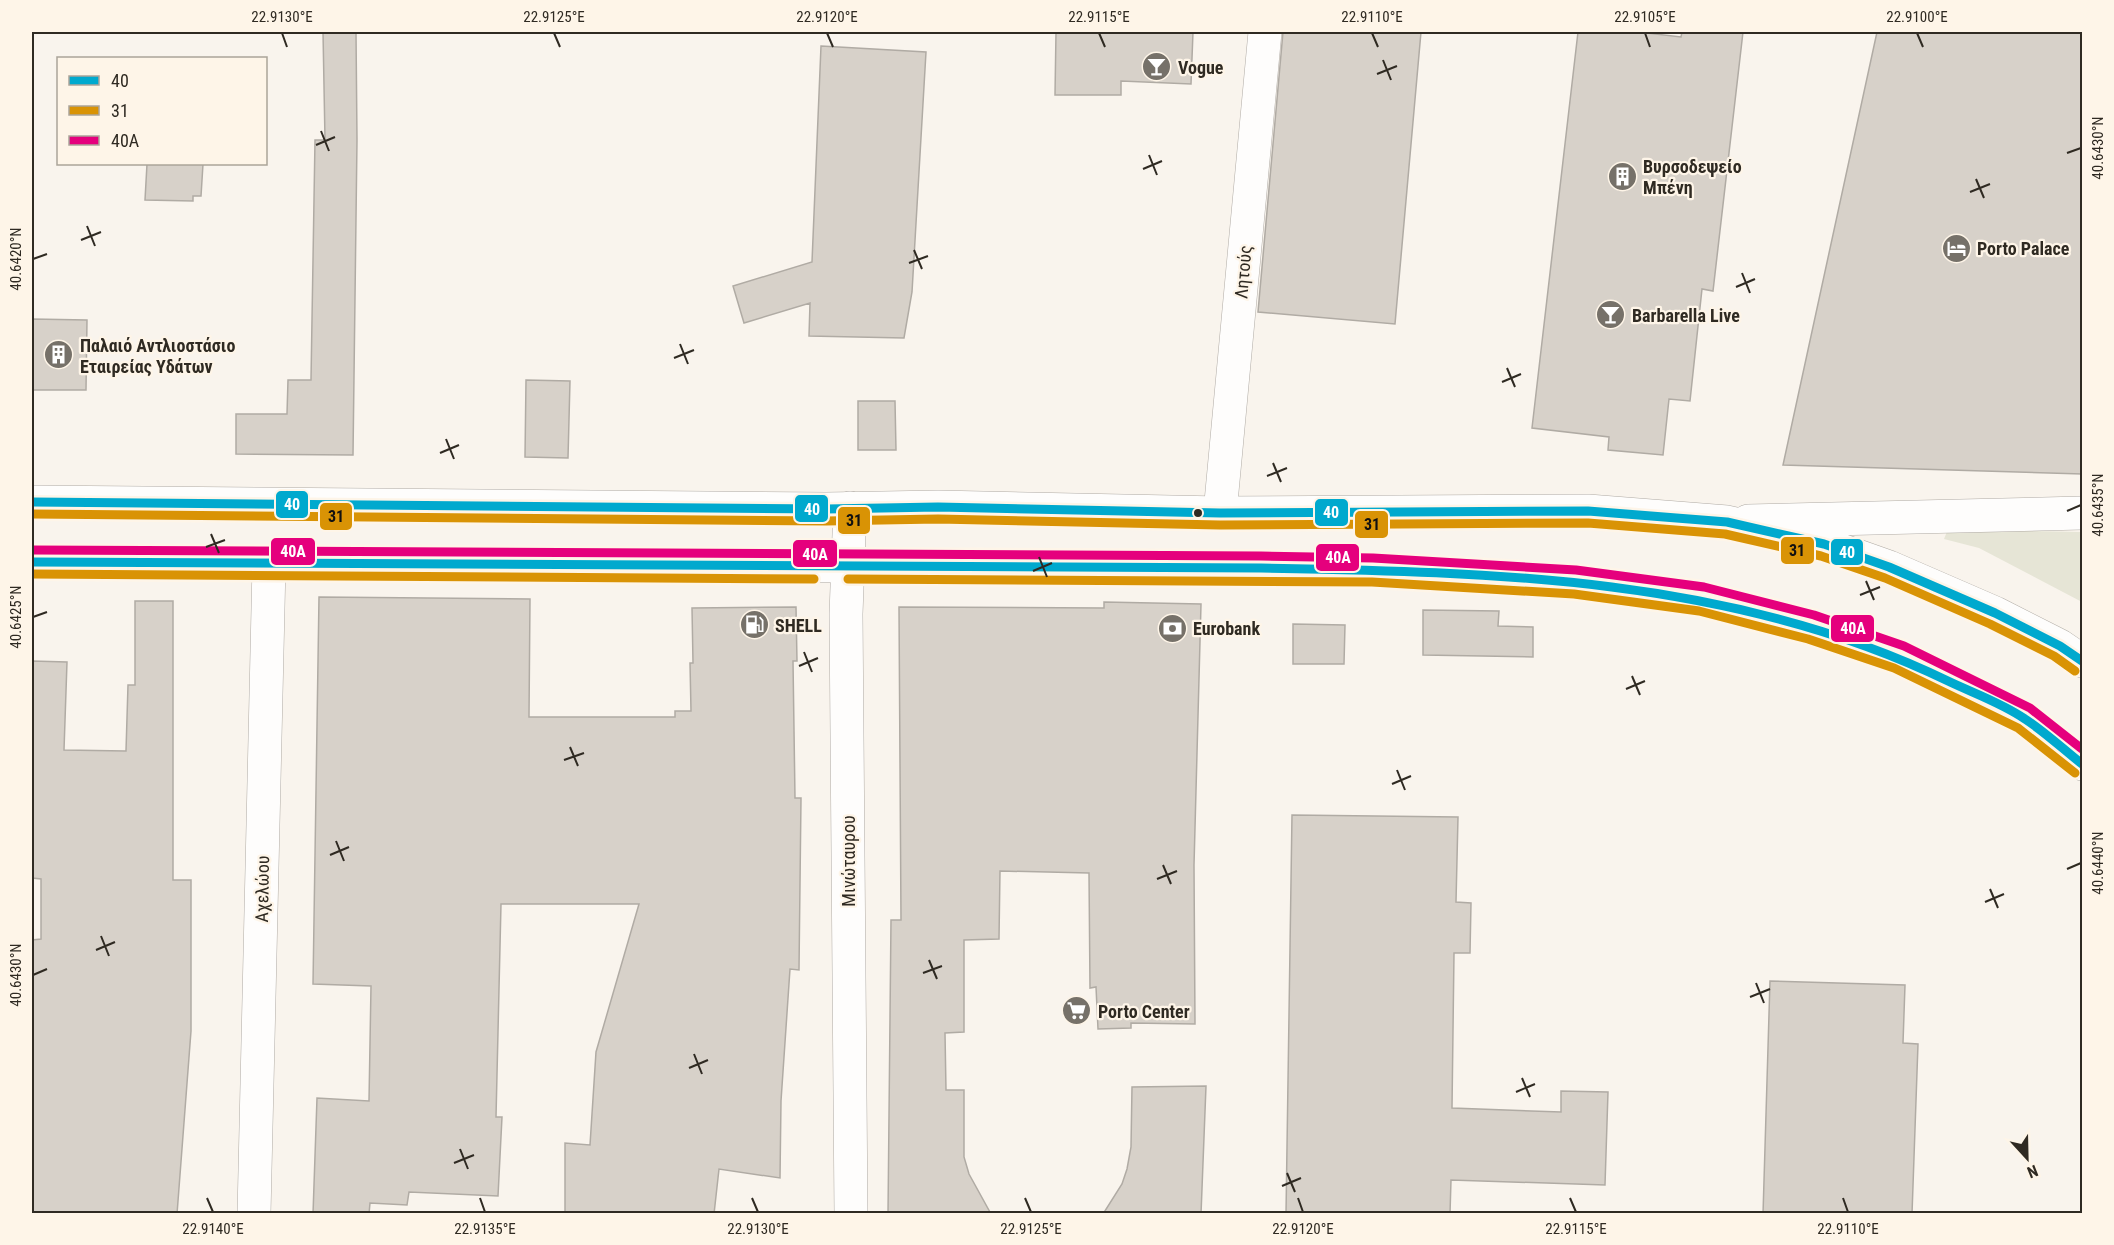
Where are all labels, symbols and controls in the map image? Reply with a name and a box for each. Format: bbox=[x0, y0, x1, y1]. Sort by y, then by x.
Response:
text: 22.9130°E bbox=[251, 8, 313, 26]
text: 22.9125°E bbox=[523, 8, 585, 26]
text: 22.9120°E bbox=[796, 8, 858, 26]
text: 22.9115°E bbox=[1068, 8, 1130, 26]
text: 22.9110°E bbox=[1341, 8, 1403, 26]
text: 22.9105°E bbox=[1614, 8, 1676, 26]
text: 22.9100°E bbox=[1886, 8, 1948, 26]
bar icon: Vogue bbox=[1141, 51, 1173, 83]
legend bbox=[57, 57, 267, 165]
place label: Vogue bbox=[1178, 57, 1224, 78]
text: 40 bbox=[111, 70, 129, 91]
text: 31 bbox=[111, 100, 129, 121]
text: 40.6430°N bbox=[2089, 116, 2107, 180]
text: 40Α bbox=[111, 130, 140, 151]
place label: Βυρσοδεψείο Μπένη bbox=[1643, 156, 1742, 198]
building icon: Βυρσοδεψείο Μπένη bbox=[1606, 160, 1638, 192]
text: 40.6420°N bbox=[7, 227, 25, 291]
hotel icon: Porto Palace bbox=[1940, 232, 1972, 264]
place label: Porto Palace bbox=[1977, 238, 2070, 259]
street label: Λητούς bbox=[1230, 244, 1256, 300]
bar icon: Barbarella Live bbox=[1595, 299, 1627, 331]
place label: Barbarella Live bbox=[1632, 305, 1740, 326]
place label: Παλαιό Αντλιοστάσιο Εταιρείας Υδάτων bbox=[80, 335, 235, 377]
building icon: Παλαιό Αντλιοστάσιο Εταιρείας Υδάτων bbox=[43, 339, 75, 371]
text: 40.6435°N bbox=[2089, 473, 2107, 537]
line badge: 40 bbox=[275, 490, 309, 519]
line badge: 40 bbox=[794, 494, 829, 523]
text: 40 bbox=[284, 495, 300, 514]
line badge: 40 bbox=[1314, 498, 1349, 527]
text: 40 bbox=[804, 500, 820, 519]
line badge: 31 bbox=[319, 502, 353, 531]
text: 40 bbox=[1323, 503, 1339, 522]
line badge: 31 bbox=[837, 506, 871, 535]
text: 31 bbox=[328, 507, 344, 526]
unlabelled marker bbox=[1192, 507, 1204, 519]
line badge: 31 bbox=[1354, 510, 1389, 539]
text: 31 bbox=[846, 511, 862, 530]
text: 31 bbox=[1364, 515, 1380, 534]
line badge: 31 bbox=[1780, 536, 1815, 565]
line badge: 40Α bbox=[270, 537, 316, 566]
line badge: 40 bbox=[1830, 538, 1864, 566]
line badge: 40Α bbox=[792, 539, 838, 568]
text: 31 bbox=[1789, 541, 1805, 560]
text: 40Α bbox=[280, 542, 306, 561]
line badge: 40Α bbox=[1315, 543, 1360, 572]
text: 40 bbox=[1839, 543, 1855, 562]
text: 40Α bbox=[802, 545, 828, 564]
text: 40Α bbox=[1325, 548, 1351, 567]
text: 40.6425°N bbox=[7, 585, 25, 649]
fuel station icon: SHELL bbox=[738, 609, 770, 641]
bank icon: Eurobank bbox=[1156, 612, 1188, 644]
line badge: 40Α bbox=[1830, 614, 1875, 643]
place label: SHELL bbox=[775, 615, 822, 636]
place label: Eurobank bbox=[1193, 618, 1260, 639]
text: 40Α bbox=[1840, 619, 1866, 638]
street label: Μινώταυρου bbox=[838, 815, 859, 907]
text: 40.6440°N bbox=[2089, 831, 2107, 895]
street label: Αχελώου bbox=[251, 855, 273, 923]
text: 40.6430°N bbox=[7, 943, 25, 1007]
supermarket icon: Porto Center bbox=[1061, 995, 1093, 1027]
place label: Porto Center bbox=[1098, 1001, 1190, 1022]
north arrow bbox=[1997, 1128, 2057, 1188]
text: N bbox=[2024, 1161, 2041, 1182]
text: 22.9140°E bbox=[182, 1220, 244, 1238]
text: 22.9135°E bbox=[454, 1220, 516, 1238]
text: 22.9130°E bbox=[727, 1220, 789, 1238]
text: 22.9125°E bbox=[1000, 1220, 1062, 1238]
text: 22.9120°E bbox=[1272, 1220, 1334, 1238]
text: 22.9115°E bbox=[1545, 1220, 1607, 1238]
text: 22.9110°E bbox=[1817, 1220, 1879, 1238]

